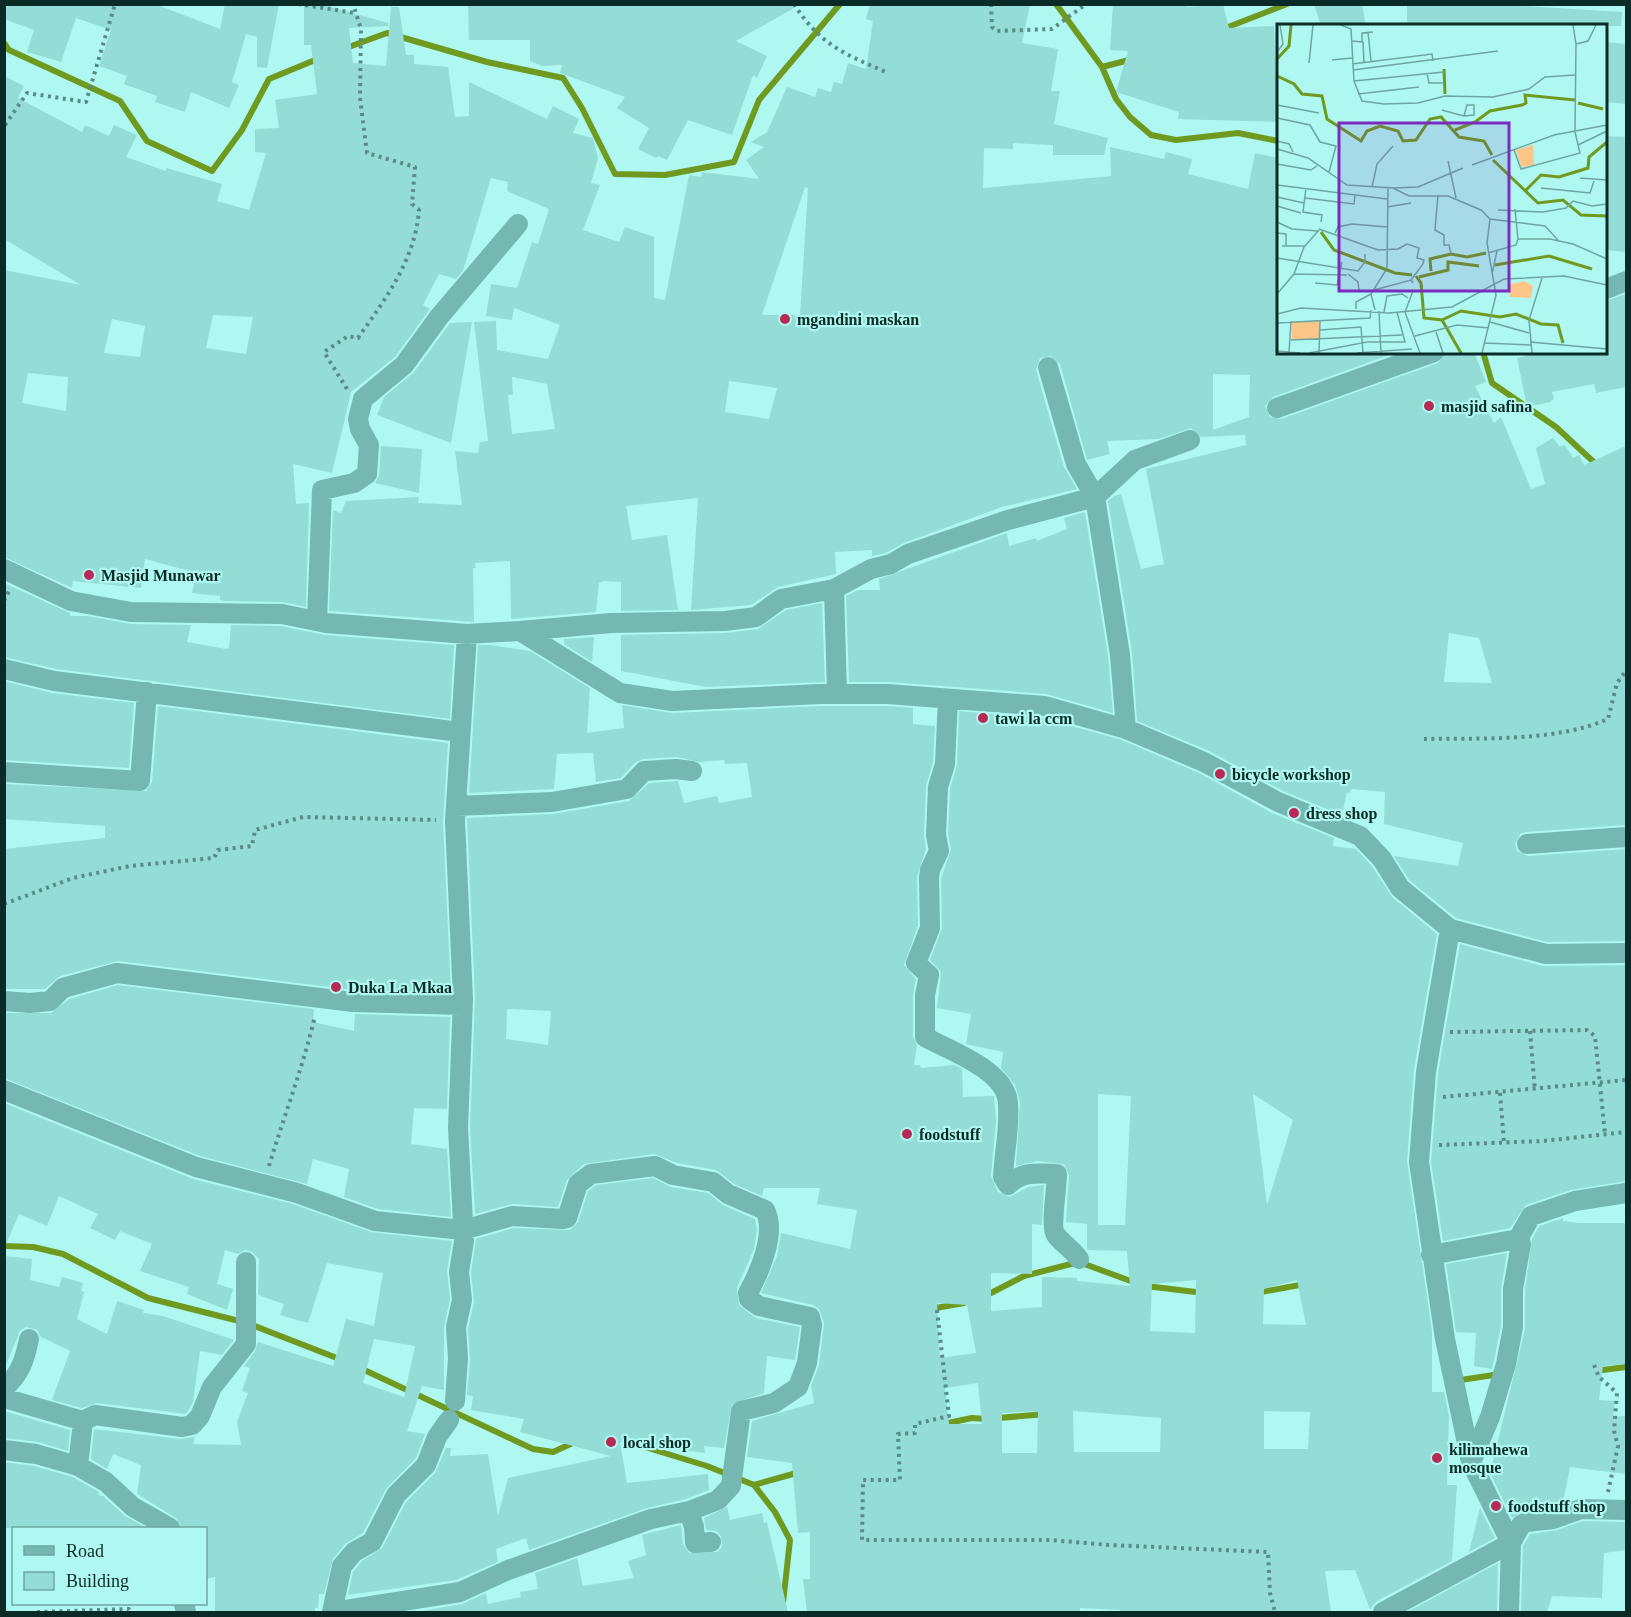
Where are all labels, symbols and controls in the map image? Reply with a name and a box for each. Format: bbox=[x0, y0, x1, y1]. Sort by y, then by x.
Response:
inset map bbox=[1277, 24, 1607, 354]
place label: mgandini maskan bbox=[797, 311, 919, 329]
marker: mgandini maskan bbox=[778, 312, 792, 326]
place label: masjid safina bbox=[1441, 398, 1532, 416]
marker: masjid safina bbox=[1422, 399, 1436, 413]
place label: Masjid Munawar bbox=[101, 567, 221, 585]
marker: Masjid Munawar bbox=[82, 568, 96, 582]
place label: tawi la ccm bbox=[995, 710, 1073, 727]
marker: tawi la ccm bbox=[976, 711, 990, 725]
place label: bicycle workshop bbox=[1232, 766, 1351, 784]
marker: bicycle workshop bbox=[1213, 767, 1227, 781]
place label: dress shop bbox=[1306, 805, 1377, 823]
marker: dress shop bbox=[1287, 806, 1301, 820]
place label: Duka La Mkaa bbox=[348, 979, 452, 996]
marker: Duka La Mkaa bbox=[329, 980, 343, 994]
place label: foodstuff bbox=[919, 1126, 981, 1143]
marker: foodstuff bbox=[900, 1127, 914, 1141]
place label: local shop bbox=[623, 1434, 691, 1452]
marker: local shop bbox=[604, 1435, 618, 1449]
place label: kilimahewa mosque bbox=[1449, 1441, 1528, 1477]
marker: kilimahewa mosque bbox=[1430, 1451, 1444, 1465]
place label: foodstuff shop bbox=[1508, 1498, 1605, 1516]
marker: foodstuff shop bbox=[1489, 1499, 1503, 1513]
legend bbox=[12, 1527, 207, 1605]
text: Road bbox=[66, 1541, 104, 1561]
text: Building bbox=[66, 1571, 129, 1591]

